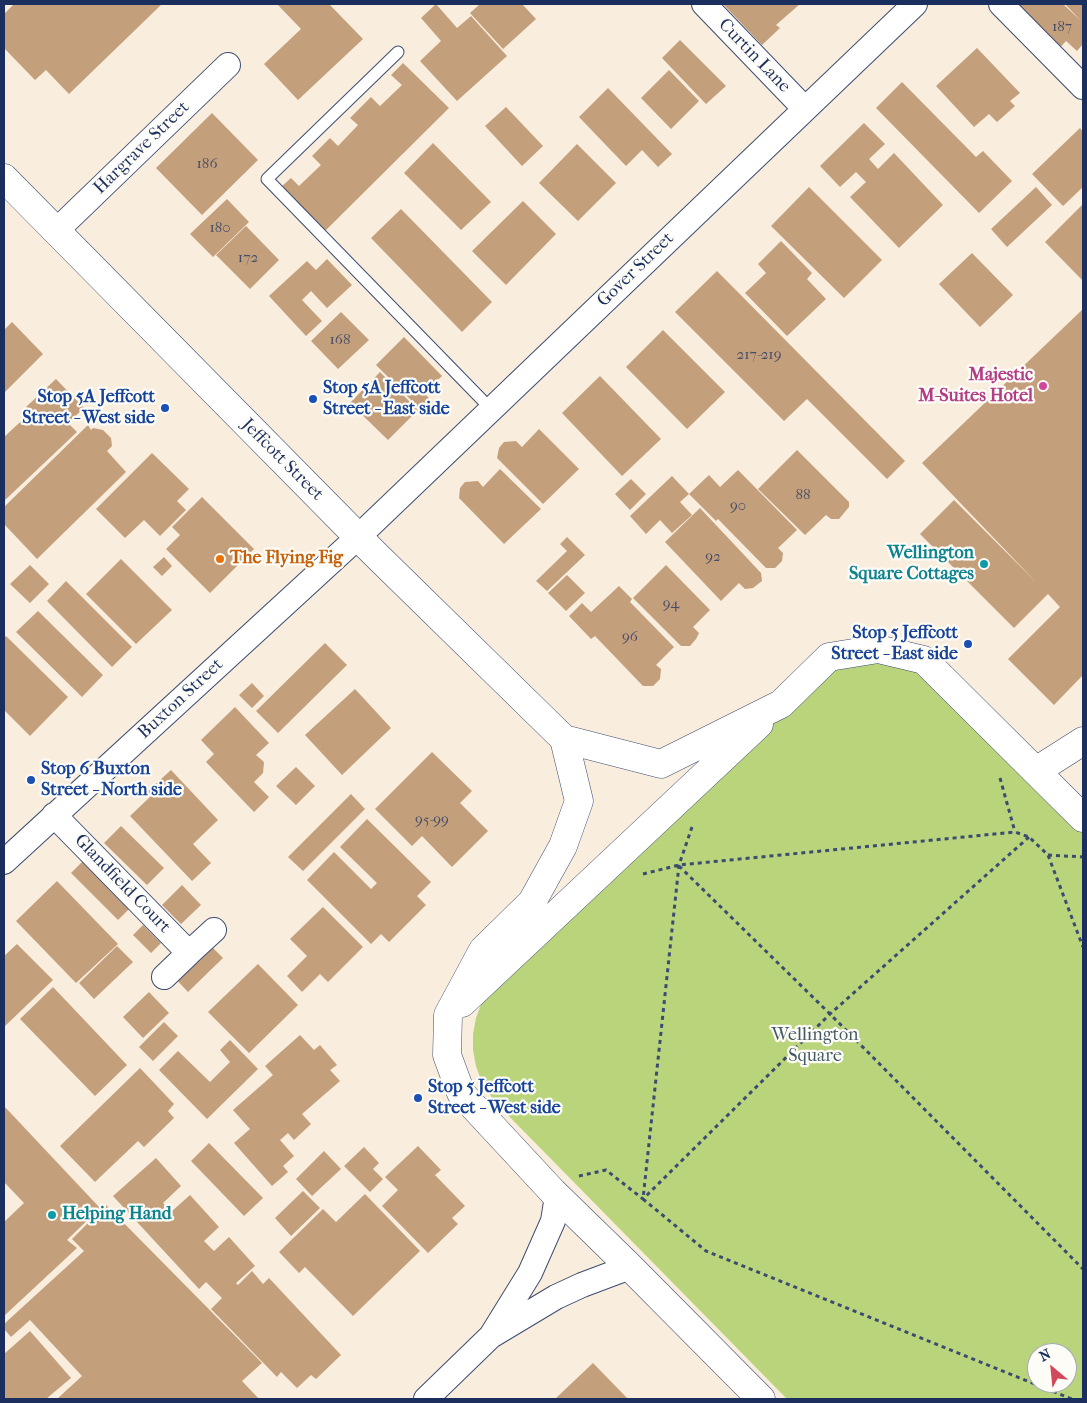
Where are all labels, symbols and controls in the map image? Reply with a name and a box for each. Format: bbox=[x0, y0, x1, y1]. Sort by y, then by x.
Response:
street label: Curtin Lane bbox=[713, 14, 795, 98]
house number: 187 bbox=[1052, 18, 1072, 36]
street label: Hargrave Street bbox=[90, 97, 194, 199]
house number: 186 bbox=[196, 155, 218, 173]
house number: 180 bbox=[209, 219, 231, 237]
street label: Gover Street bbox=[593, 228, 679, 312]
house number: 172 bbox=[238, 249, 258, 267]
house number: 168 bbox=[330, 331, 350, 349]
house number: 217-219 bbox=[736, 346, 782, 364]
place label: Majestic M-Suites Hotel bbox=[918, 365, 1033, 408]
place label: Stop 5A Jeffcott Street - East side bbox=[323, 378, 450, 420]
marker: Majestic M-Suites Hotel bbox=[1037, 380, 1049, 392]
place label: Stop 5A Jeffcott Street - West side bbox=[22, 387, 155, 429]
marker: Stop 5A Jeffcott Street - East side bbox=[307, 393, 319, 405]
marker: Stop 5A Jeffcott Street - West side bbox=[159, 402, 171, 414]
street label: Jeffcott Street bbox=[236, 414, 328, 506]
house number: 88 bbox=[795, 486, 811, 504]
house number: 90 bbox=[730, 497, 746, 515]
place label: Wellington Square Cottages bbox=[849, 543, 974, 586]
place label: The Flying Fig bbox=[230, 548, 343, 570]
house number: 92 bbox=[705, 548, 721, 566]
marker: The Flying Fig bbox=[214, 553, 226, 565]
marker: Wellington Square Cottages bbox=[978, 558, 990, 570]
house number: 94 bbox=[663, 595, 679, 613]
place label: Stop 5 Jeffcott Street - East side bbox=[831, 623, 958, 666]
house number: 96 bbox=[622, 628, 638, 646]
marker: Stop 5 Jeffcott Street - East side bbox=[962, 638, 974, 650]
street label: Buxton Street bbox=[134, 654, 228, 744]
place label: Stop 6 Buxton Street - North side bbox=[41, 759, 182, 802]
marker: Stop 6 Buxton Street - North side bbox=[25, 774, 37, 786]
house number: 95-99 bbox=[415, 811, 449, 829]
street label: Glandfield Court bbox=[69, 830, 175, 938]
park label: Wellington Square bbox=[772, 1025, 858, 1068]
place label: Stop 5 Jeffcott Street - West side bbox=[428, 1077, 561, 1120]
marker: Stop 5 Jeffcott Street - West side bbox=[412, 1092, 424, 1104]
place label: Helping Hand bbox=[62, 1204, 171, 1226]
marker: Helping Hand bbox=[46, 1209, 58, 1221]
north arrow bbox=[1027, 1343, 1077, 1393]
text: N bbox=[1037, 1345, 1054, 1365]

